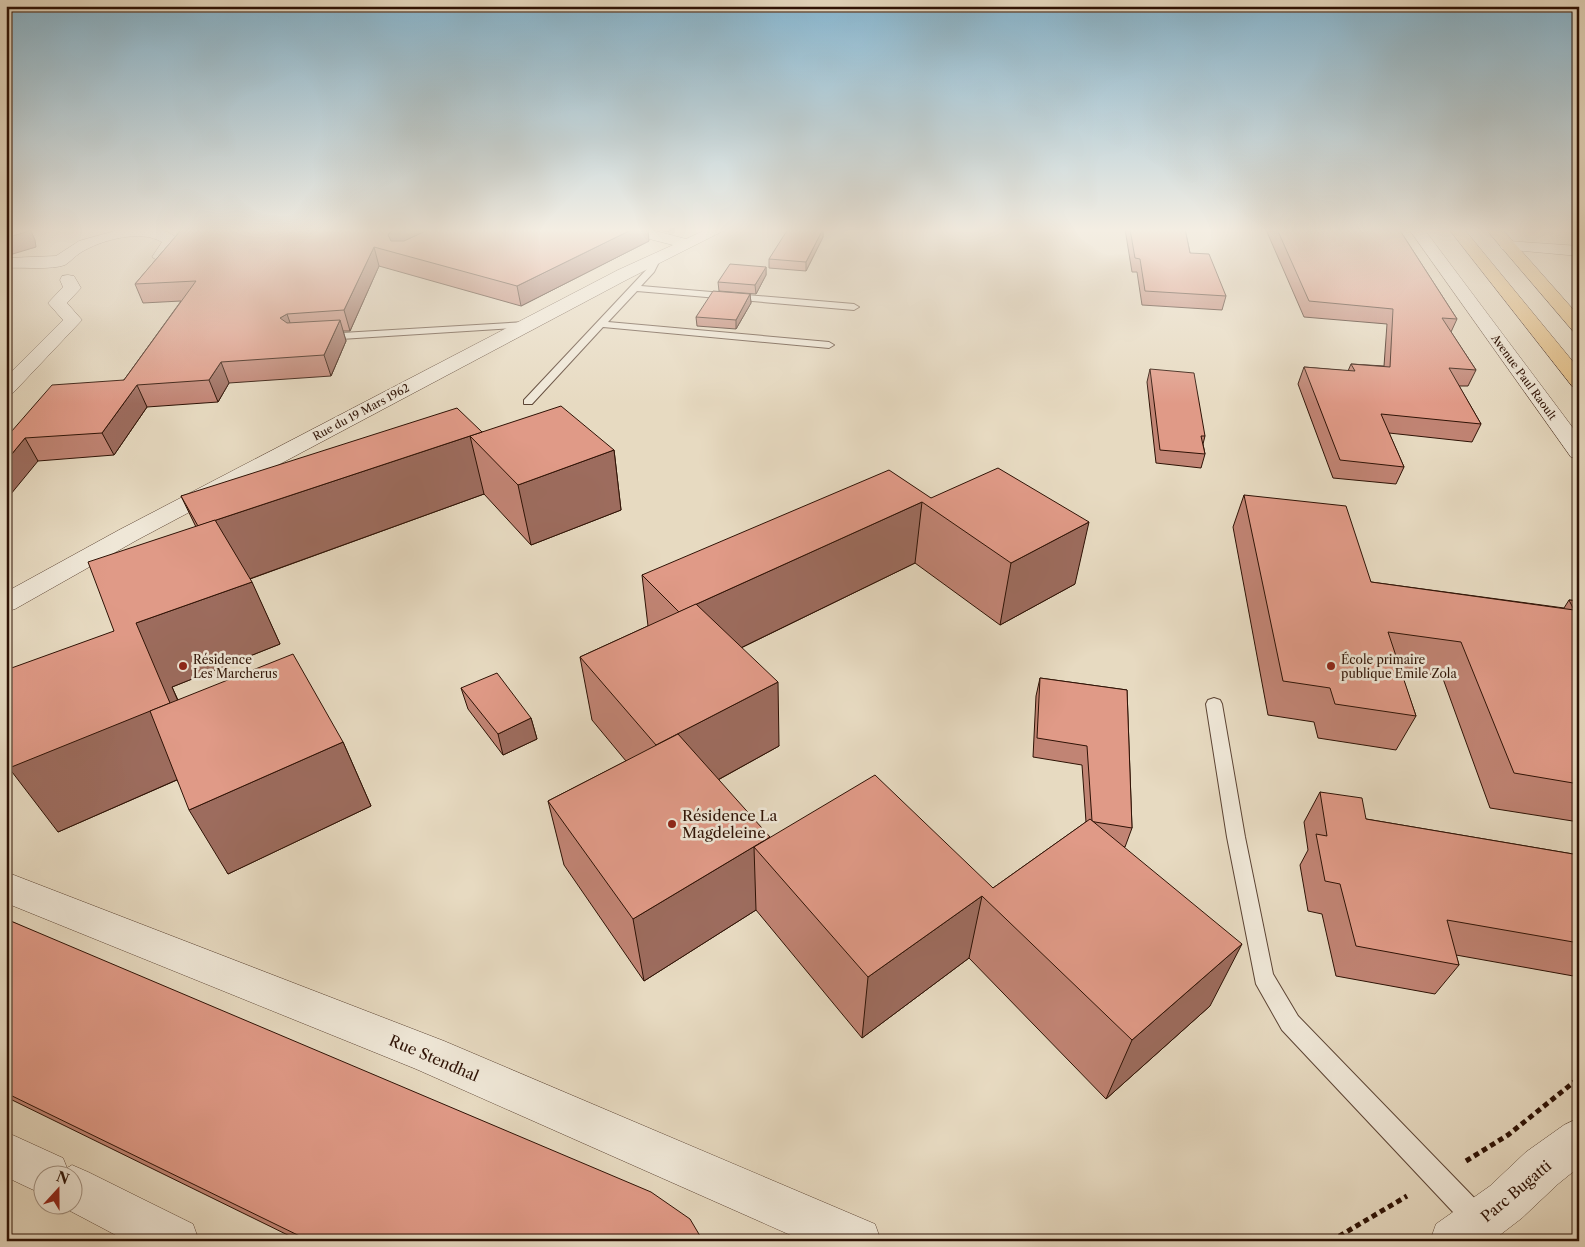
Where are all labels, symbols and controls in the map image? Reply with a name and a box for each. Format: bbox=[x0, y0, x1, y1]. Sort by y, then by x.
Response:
street label: Avenue Paul Raoult bbox=[1488, 331, 1560, 423]
street label: Rue du 19 Mars 1962 bbox=[310, 381, 412, 443]
place label: École primaire publique Emile Zola bbox=[1341, 651, 1457, 681]
place label: Résidence Les Marcherus bbox=[193, 652, 277, 681]
marker: Résidence Les Marcherus bbox=[177, 660, 189, 672]
marker: École primaire publique Emile Zola bbox=[1325, 660, 1337, 672]
place label: Résidence La Magdeleine bbox=[682, 806, 777, 842]
marker: Résidence La Magdeleine bbox=[666, 818, 678, 830]
street label: Rue Stendhal bbox=[386, 1031, 482, 1086]
street label: Parc Bugatti bbox=[1477, 1156, 1555, 1226]
north arrow bbox=[32, 1164, 82, 1214]
text: N bbox=[54, 1167, 72, 1188]

